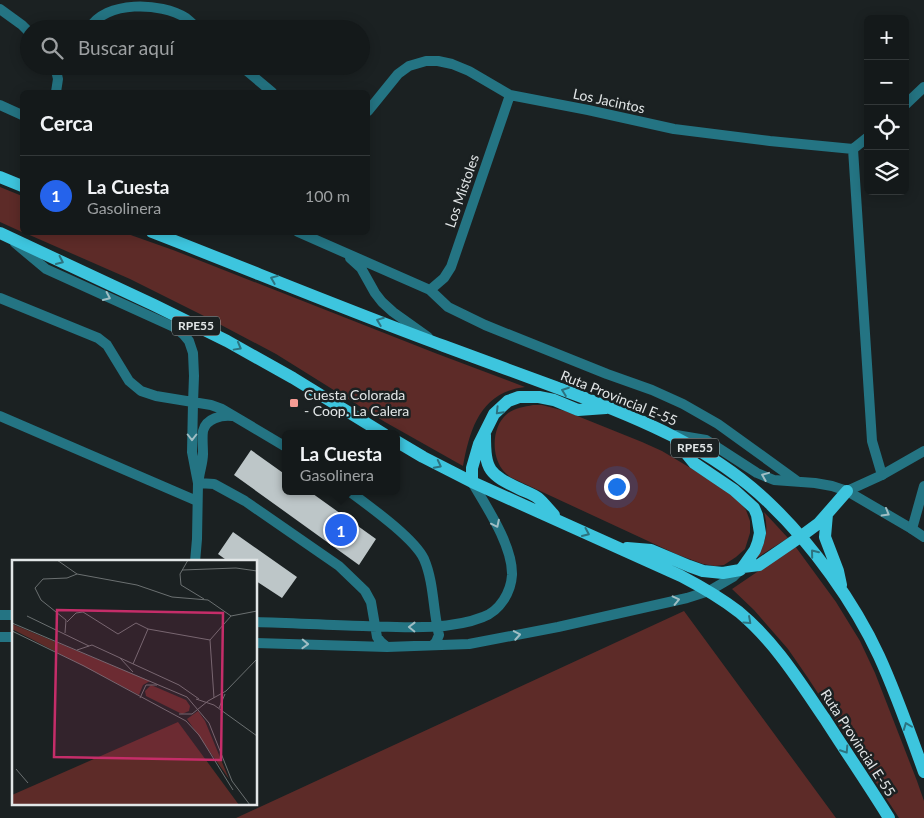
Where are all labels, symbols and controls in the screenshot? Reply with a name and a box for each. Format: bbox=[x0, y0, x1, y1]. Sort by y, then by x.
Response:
map controls bbox=[864, 15, 909, 195]
button: + bbox=[864, 15, 909, 60]
search box bbox=[20, 20, 370, 75]
icon: search bbox=[38, 34, 66, 62]
text: Buscar aquí bbox=[78, 36, 174, 59]
button: − bbox=[864, 60, 909, 105]
street label: Los Jacintos bbox=[572, 85, 647, 116]
button: locate bbox=[864, 105, 909, 150]
text: Cerca bbox=[40, 110, 93, 135]
button: layers bbox=[864, 150, 909, 195]
street label: Los Mistoles bbox=[441, 152, 482, 230]
text: La Cuesta bbox=[87, 175, 170, 198]
text: 1 bbox=[51, 186, 61, 205]
text: 100 m bbox=[305, 186, 350, 205]
text: Gasolinera bbox=[87, 198, 161, 217]
one-way arrow bbox=[55, 255, 64, 265]
one-way arrow bbox=[270, 275, 279, 286]
one-way arrow bbox=[102, 290, 111, 301]
road number: RPE55 bbox=[172, 316, 220, 336]
one-way arrow bbox=[376, 317, 385, 327]
one-way arrow bbox=[233, 341, 242, 351]
street label: Ruta Provincial E-55 bbox=[558, 366, 680, 429]
place label: Cuesta Colorada - Coop. La Calera bbox=[304, 386, 409, 419]
one-way arrow bbox=[561, 387, 569, 397]
marker: Cuesta Colorada - Coop. La Calera bbox=[288, 397, 300, 409]
one-way arrow bbox=[495, 405, 504, 414]
popup bbox=[282, 430, 400, 495]
one-way arrow bbox=[187, 433, 198, 441]
road number: RPE55 bbox=[671, 438, 719, 458]
text: La Cuesta bbox=[300, 442, 382, 465]
one-way arrow bbox=[433, 459, 442, 469]
text: Gasolinera bbox=[300, 465, 374, 484]
one-way arrow bbox=[761, 472, 770, 483]
your location bbox=[604, 474, 630, 500]
one-way arrow bbox=[880, 507, 889, 517]
pin: 1 bbox=[325, 511, 357, 549]
one-way arrow bbox=[490, 519, 500, 528]
one-way arrow bbox=[581, 526, 590, 537]
one-way arrow bbox=[810, 550, 819, 559]
inset map bbox=[12, 560, 258, 806]
one-way arrow bbox=[671, 595, 680, 606]
one-way arrow bbox=[743, 615, 752, 624]
one-way arrow bbox=[407, 622, 415, 632]
one-way arrow bbox=[513, 631, 522, 641]
one-way arrow bbox=[302, 639, 309, 649]
street label: Ruta Provincial E-55 bbox=[817, 686, 899, 800]
one-way arrow bbox=[903, 722, 913, 731]
one-way arrow bbox=[839, 745, 849, 754]

